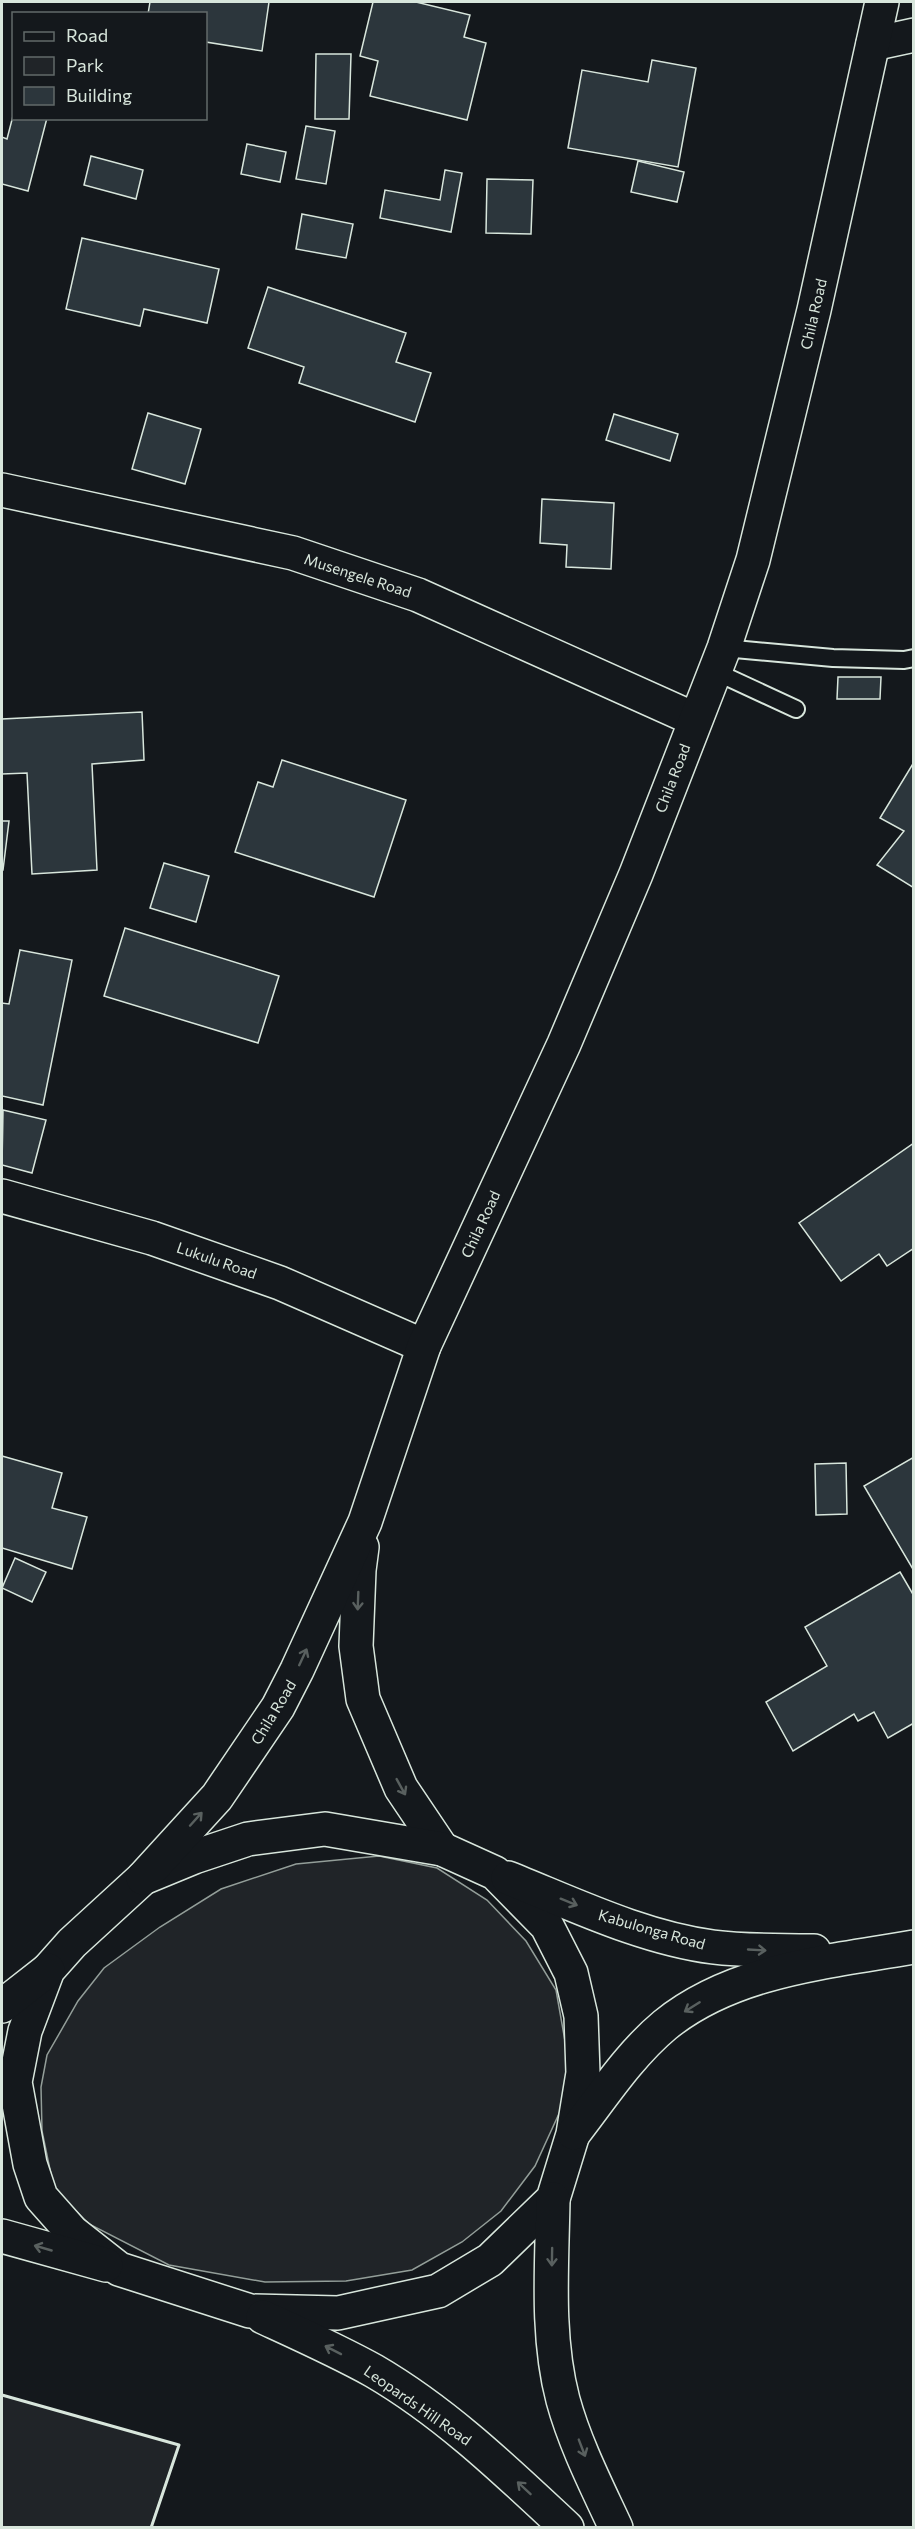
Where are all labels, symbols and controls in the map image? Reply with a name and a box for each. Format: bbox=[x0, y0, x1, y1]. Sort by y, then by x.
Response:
legend bbox=[12, 12, 207, 120]
text: Road bbox=[66, 24, 108, 46]
text: Park bbox=[66, 54, 104, 76]
text: Building bbox=[66, 84, 132, 106]
street label: Chila Road bbox=[796, 277, 830, 351]
street label: Musengele Road bbox=[302, 549, 414, 601]
street label: Chila Road bbox=[651, 741, 693, 815]
street label: Chila Road bbox=[457, 1187, 503, 1261]
street label: Lukulu Road bbox=[175, 1238, 259, 1282]
one-way arrow bbox=[352, 1590, 363, 1610]
one-way arrow bbox=[298, 1648, 309, 1667]
street label: Chila Road bbox=[247, 1676, 299, 1748]
one-way arrow bbox=[395, 1778, 407, 1795]
one-way arrow bbox=[189, 1812, 203, 1827]
one-way arrow bbox=[560, 1897, 578, 1908]
street label: Kabulonga Road bbox=[597, 1905, 707, 1953]
one-way arrow bbox=[747, 1945, 767, 1956]
one-way arrow bbox=[684, 2002, 701, 2014]
one-way arrow bbox=[34, 2242, 53, 2253]
one-way arrow bbox=[547, 2247, 558, 2267]
one-way arrow bbox=[325, 2344, 342, 2356]
street label: Leopards Hill Road bbox=[361, 2361, 475, 2449]
one-way arrow bbox=[577, 2438, 588, 2457]
one-way arrow bbox=[517, 2481, 532, 2495]

